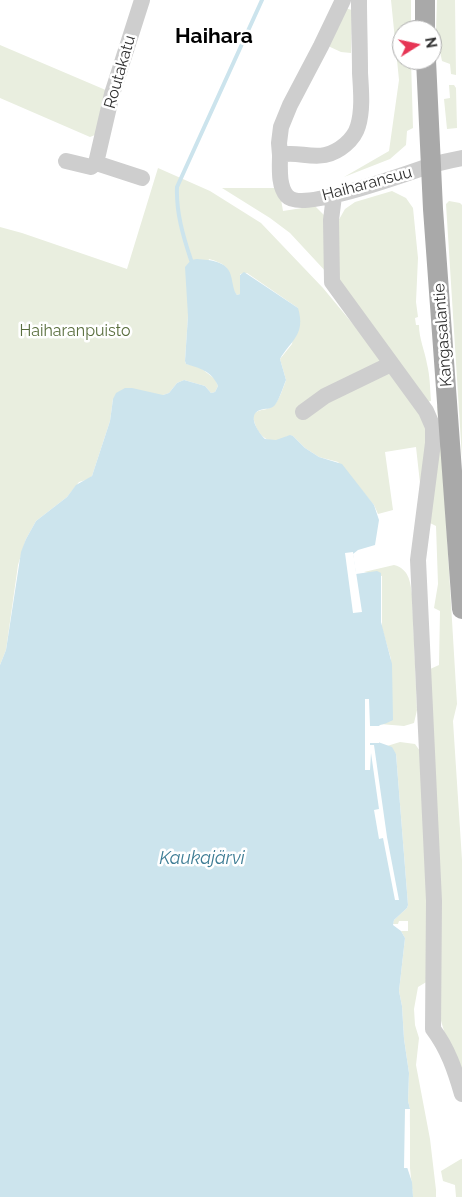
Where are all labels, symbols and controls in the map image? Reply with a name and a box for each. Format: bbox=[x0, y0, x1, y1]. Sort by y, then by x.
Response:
north arrow bbox=[392, 20, 442, 70]
district label: Haihara bbox=[175, 24, 253, 50]
street label: Routakatu bbox=[100, 33, 140, 111]
text: N bbox=[422, 36, 440, 49]
street label: Haiharansuu bbox=[320, 163, 414, 205]
street label: Kangasalantie bbox=[430, 282, 456, 388]
park label: Haiharanpuisto bbox=[20, 321, 130, 341]
water label: Kaukajärvi bbox=[159, 848, 245, 870]

